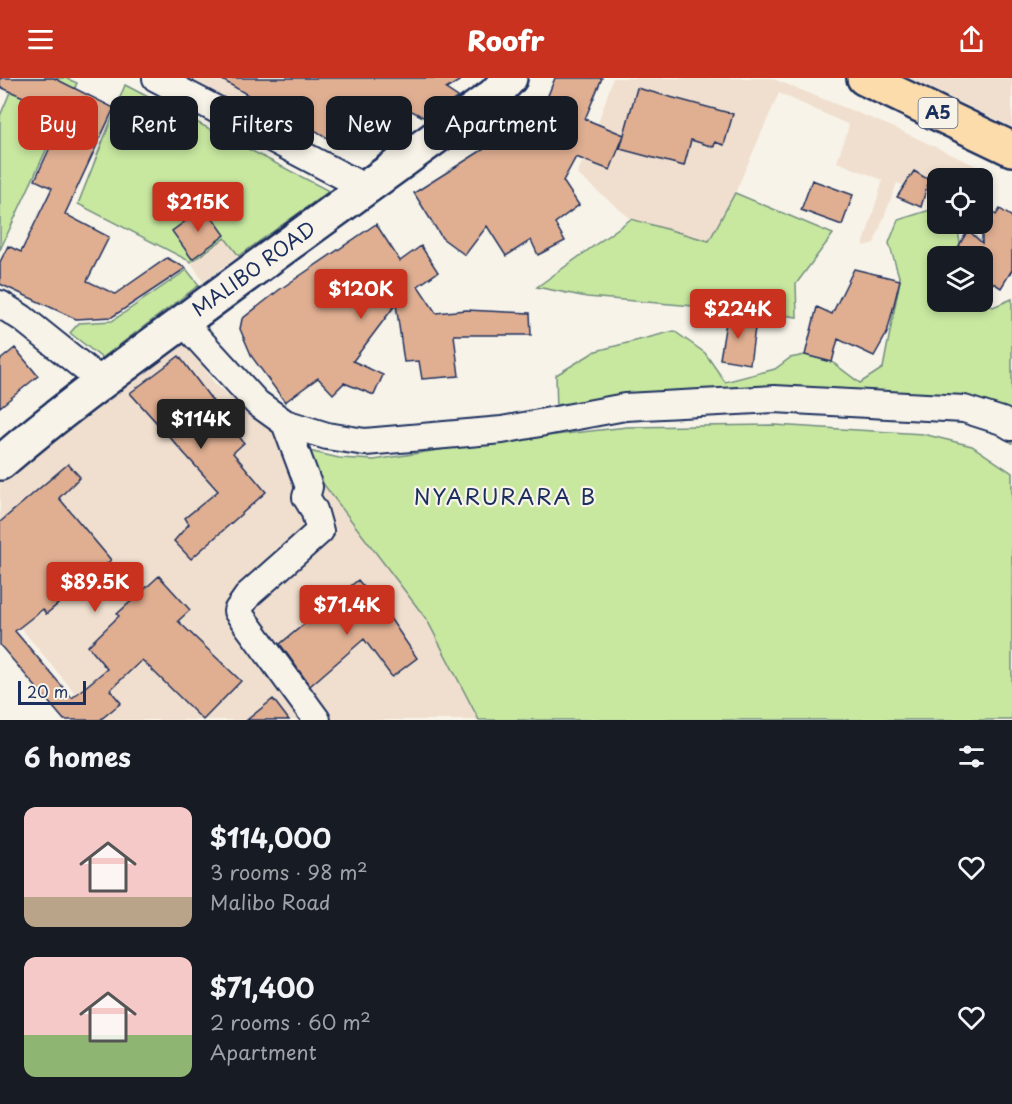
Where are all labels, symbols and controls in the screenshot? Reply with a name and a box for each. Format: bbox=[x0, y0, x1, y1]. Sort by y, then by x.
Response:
text: Roofr bbox=[467, 19, 545, 60]
icon: menu bbox=[24, 23, 57, 56]
icon: share bbox=[955, 23, 988, 56]
chip: Buy bbox=[18, 96, 98, 150]
chip: Rent bbox=[110, 96, 198, 150]
chip: Filters bbox=[210, 96, 314, 150]
chip: New bbox=[326, 96, 412, 150]
chip: Apartment bbox=[424, 96, 578, 150]
road number: A5 bbox=[918, 98, 958, 128]
map controls bbox=[927, 168, 993, 312]
button: locate bbox=[927, 168, 993, 234]
pin: $215K bbox=[156, 182, 240, 233]
text: $215K bbox=[166, 186, 230, 216]
street label: MALIBO ROAD bbox=[185, 213, 322, 323]
button: layers bbox=[927, 246, 993, 312]
pin: $120K bbox=[319, 269, 403, 320]
text: $120K bbox=[328, 273, 394, 303]
pin: $224K bbox=[696, 289, 780, 340]
text: $224K bbox=[704, 293, 772, 323]
pin: $114K bbox=[159, 399, 243, 450]
text: $114K bbox=[171, 403, 231, 433]
district label: NYARURARA B bbox=[413, 479, 597, 512]
pin: $89.5K bbox=[46, 562, 144, 613]
text: $89.5K bbox=[60, 566, 130, 596]
pin: $71.4K bbox=[298, 585, 396, 636]
text: $71.4K bbox=[314, 589, 380, 619]
scale bar bbox=[18, 678, 86, 706]
text: 20 m bbox=[27, 679, 68, 703]
text: 6 homes bbox=[24, 737, 131, 776]
icon: filters bbox=[955, 740, 988, 773]
text: $114,000 bbox=[210, 818, 331, 857]
icon: home bbox=[72, 831, 144, 903]
icon: heart bbox=[955, 851, 988, 884]
text: 3 rooms · 98 m² bbox=[210, 857, 368, 887]
text: Malibo Road bbox=[210, 887, 331, 917]
text: $71,400 bbox=[210, 968, 315, 1007]
icon: home bbox=[72, 981, 144, 1053]
icon: heart bbox=[955, 1001, 988, 1034]
text: 2 rooms · 60 m² bbox=[210, 1007, 371, 1037]
text: Apartment bbox=[210, 1037, 317, 1067]

